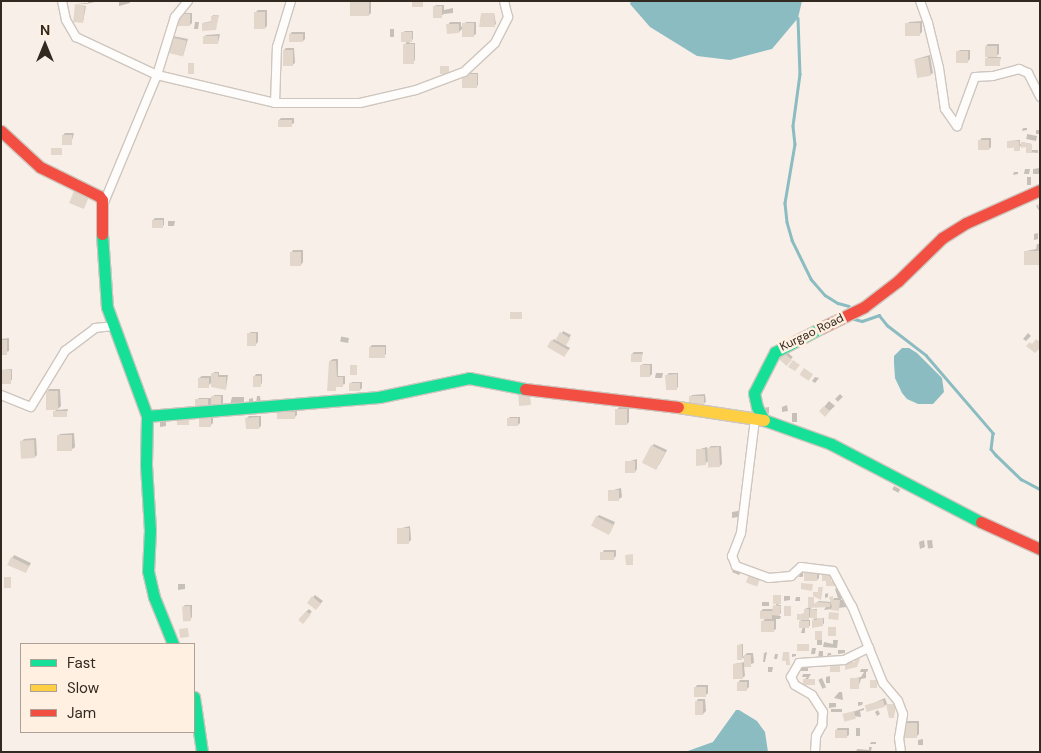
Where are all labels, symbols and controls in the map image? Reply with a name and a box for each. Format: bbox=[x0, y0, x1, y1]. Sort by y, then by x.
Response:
north arrow bbox=[20, 20, 70, 70]
text: N bbox=[40, 21, 50, 39]
street label: Kurgao Road bbox=[778, 311, 846, 355]
legend bbox=[20, 643, 195, 733]
text: Fast bbox=[67, 653, 96, 673]
text: Slow bbox=[67, 678, 99, 698]
text: Jam bbox=[67, 703, 96, 723]

